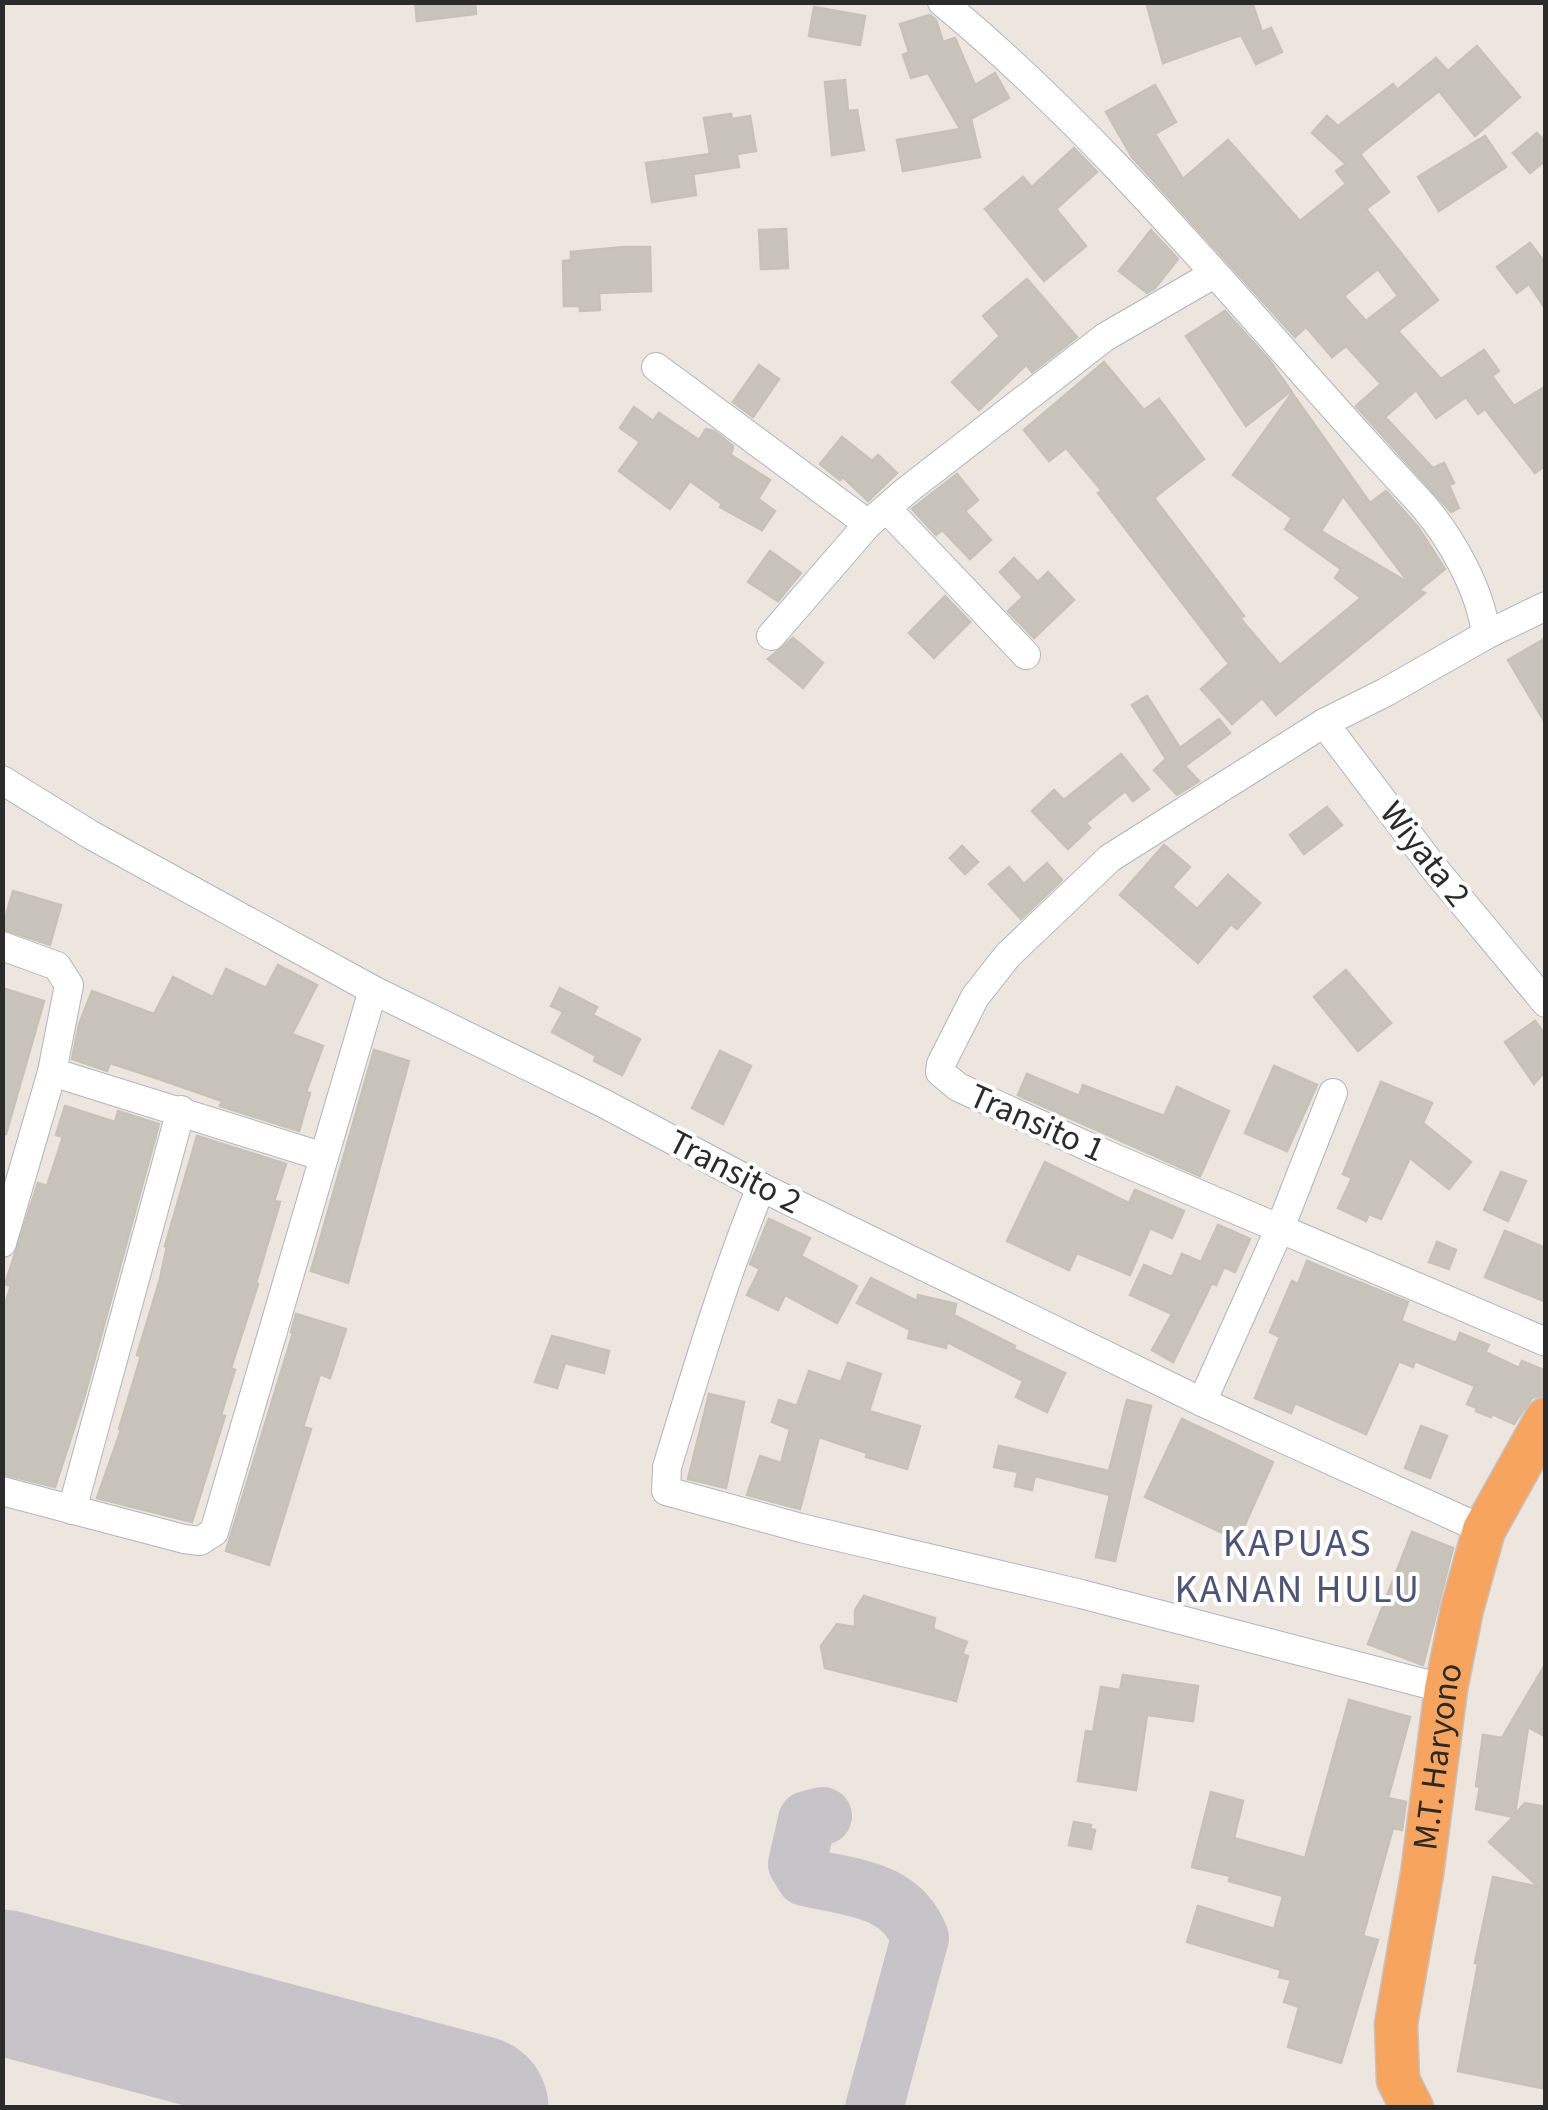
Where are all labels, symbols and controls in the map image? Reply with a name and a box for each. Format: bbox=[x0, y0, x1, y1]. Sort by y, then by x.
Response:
street label: Wiyata 2 bbox=[1368, 791, 1482, 917]
street label: Transito 1 bbox=[961, 1071, 1113, 1175]
street label: Transito 2 bbox=[660, 1117, 810, 1227]
district label: KAPUAS KANAN HULU bbox=[1175, 1515, 1421, 1618]
street label: M.T. Haryono bbox=[1400, 1659, 1476, 1853]

